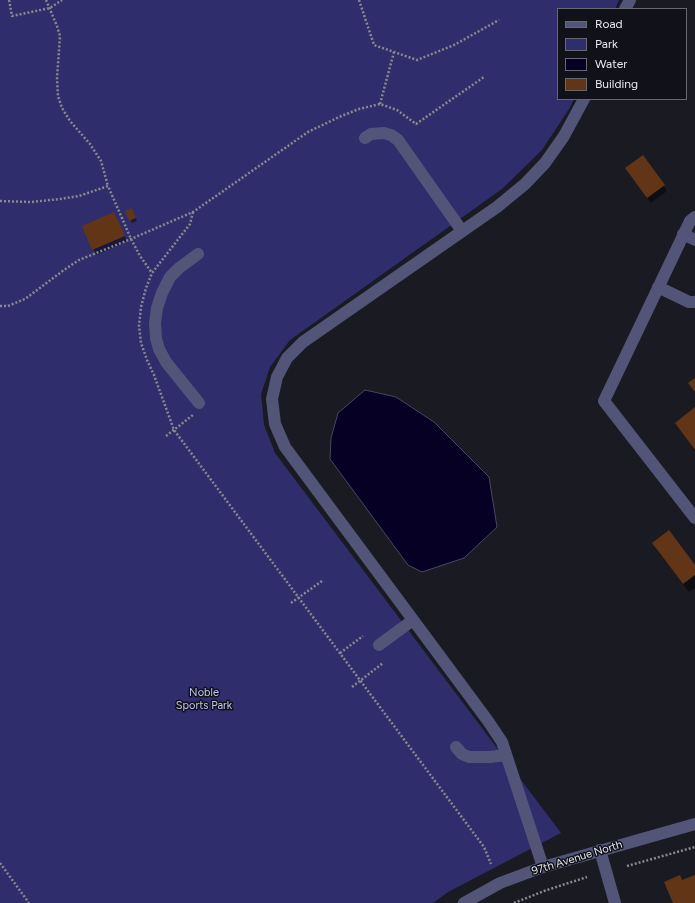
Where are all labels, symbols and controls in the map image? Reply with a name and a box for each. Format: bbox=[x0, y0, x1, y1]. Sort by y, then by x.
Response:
legend bbox=[557, 8, 687, 100]
text: Road bbox=[595, 17, 623, 31]
text: Park bbox=[595, 37, 618, 51]
text: Water bbox=[595, 57, 627, 71]
text: Building bbox=[595, 77, 638, 91]
park label: Noble Sports Park bbox=[176, 686, 232, 712]
street label: 97th Avenue North bbox=[530, 838, 624, 878]

